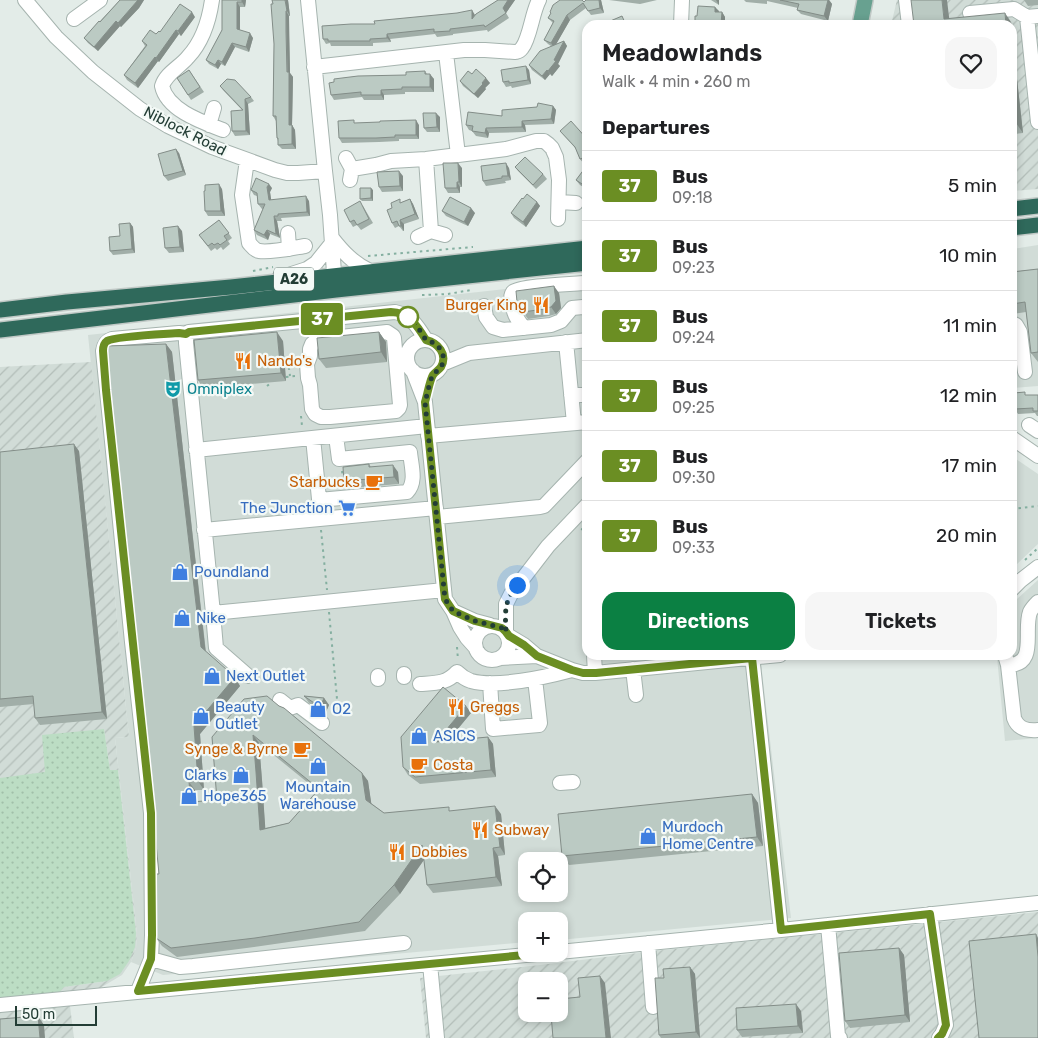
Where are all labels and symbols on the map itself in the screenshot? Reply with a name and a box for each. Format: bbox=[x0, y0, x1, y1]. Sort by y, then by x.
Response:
street label: Niblock Road bbox=[141, 102, 229, 160]
road number: A26 bbox=[274, 268, 314, 290]
restaurant icon: Burger King bbox=[531, 295, 551, 315]
place label: Burger King bbox=[445, 296, 527, 314]
line badge: 37 bbox=[300, 303, 344, 335]
unlabelled marker bbox=[397, 306, 419, 328]
restaurant icon: Nando's bbox=[233, 351, 253, 371]
place label: Nando's bbox=[257, 352, 313, 370]
theatre icon: Omniplex bbox=[163, 379, 183, 399]
place label: Omniplex bbox=[187, 380, 252, 398]
cafe icon: Starbucks bbox=[364, 472, 384, 492]
place label: Starbucks bbox=[289, 473, 360, 491]
supermarket icon: The Junction bbox=[337, 498, 357, 518]
place label: The Junction bbox=[240, 499, 333, 517]
shop icon: Poundland bbox=[170, 562, 190, 582]
place label: Poundland bbox=[194, 563, 269, 581]
your location bbox=[505, 573, 530, 598]
shop icon: Nike bbox=[172, 608, 192, 628]
place label: Nike bbox=[196, 609, 226, 627]
shop icon: Next Outlet bbox=[202, 666, 222, 686]
place label: Next Outlet bbox=[226, 667, 305, 685]
restaurant icon: Greggs bbox=[446, 697, 466, 717]
place label: Beauty Outlet bbox=[215, 698, 265, 733]
place label: Greggs bbox=[470, 698, 520, 716]
shop icon: O2 bbox=[308, 699, 328, 719]
place label: O2 bbox=[332, 700, 351, 718]
shop icon: Beauty Outlet bbox=[191, 706, 211, 726]
shop icon: ASICS bbox=[409, 726, 429, 746]
place label: ASICS bbox=[433, 727, 476, 745]
cafe icon: Synge & Byrne bbox=[292, 739, 312, 759]
place label: Synge & Byrne bbox=[185, 740, 288, 758]
cafe icon: Costa bbox=[409, 755, 429, 775]
shop icon: Mountain Warehouse bbox=[308, 756, 328, 776]
place label: Costa bbox=[433, 756, 473, 774]
shop icon: Clarks bbox=[231, 765, 251, 785]
place label: Clarks bbox=[184, 766, 227, 784]
place label: Mountain Warehouse bbox=[280, 778, 356, 813]
shop icon: Hope365 bbox=[179, 786, 199, 806]
place label: Hope365 bbox=[203, 787, 267, 805]
place label: Murdoch Home Centre bbox=[662, 818, 754, 853]
restaurant icon: Subway bbox=[470, 820, 490, 840]
place label: Subway bbox=[494, 821, 549, 839]
shop icon: Murdoch Home Centre bbox=[638, 826, 658, 846]
restaurant icon: Dobbies bbox=[387, 842, 407, 862]
place label: Dobbies bbox=[411, 843, 468, 861]
scale bar bbox=[15, 1003, 98, 1026]

